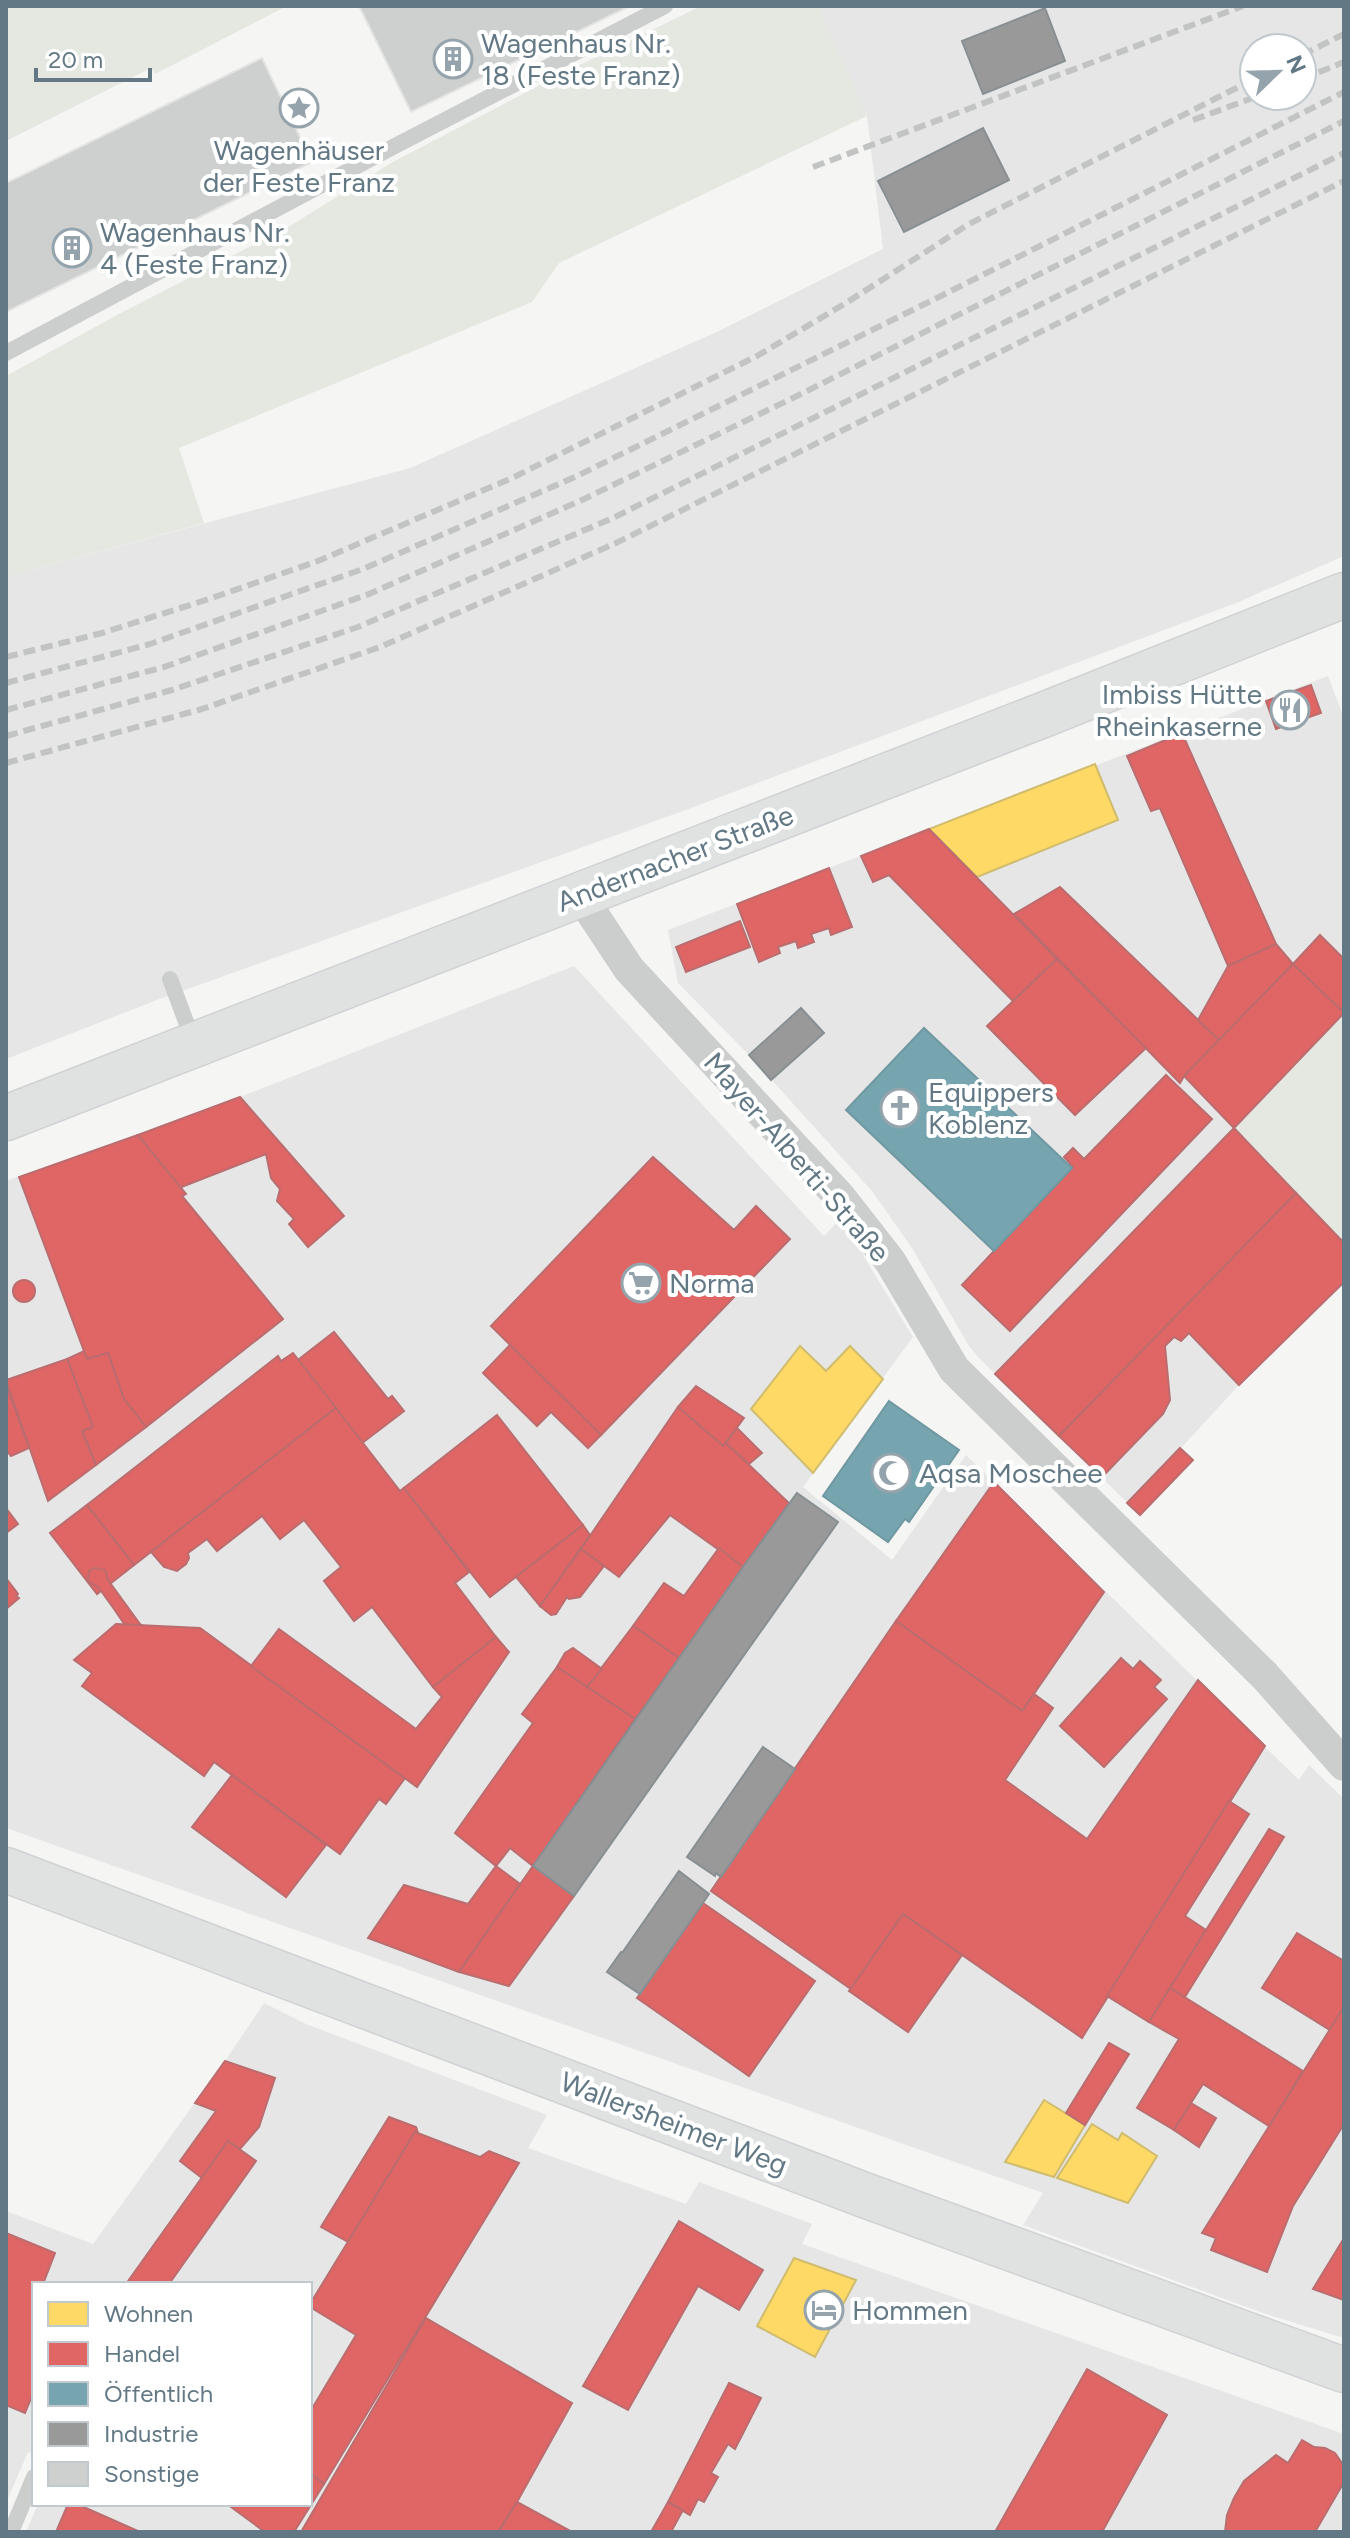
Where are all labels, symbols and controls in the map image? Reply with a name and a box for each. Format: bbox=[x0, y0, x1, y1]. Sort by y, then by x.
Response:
place label: Wagenhaus Nr. 18 (Feste Franz) bbox=[481, 26, 681, 92]
scale bar bbox=[36, 32, 150, 82]
north arrow bbox=[1238, 32, 1318, 112]
building icon: Wagenhaus Nr. 18 (Feste Franz) bbox=[432, 38, 474, 80]
text: 20 m bbox=[48, 45, 103, 74]
text: N bbox=[1280, 51, 1312, 77]
place icon: Wagenhäuser der Feste Franz bbox=[278, 87, 320, 129]
place label: Wagenhäuser der Feste Franz bbox=[203, 133, 395, 199]
place label: Wagenhaus Nr. 4 (Feste Franz) bbox=[100, 215, 290, 281]
building icon: Wagenhaus Nr. 4 (Feste Franz) bbox=[51, 227, 93, 269]
place label: Imbiss Hütte Rheinkaserne bbox=[1095, 677, 1262, 743]
restaurant icon: Imbiss Hütte Rheinkaserne bbox=[1269, 689, 1311, 731]
street label: Andernacher Straße bbox=[552, 797, 798, 919]
street label: Mayer-Alberti-Straße bbox=[697, 1045, 897, 1269]
place label: Equippers Koblenz bbox=[928, 1075, 1054, 1141]
church icon: Equippers Koblenz bbox=[879, 1087, 921, 1129]
supermarket icon: Norma bbox=[620, 1262, 662, 1304]
place label: Norma bbox=[669, 1266, 754, 1300]
mosque icon: Aqsa Moschee bbox=[870, 1452, 912, 1494]
place label: Aqsa Moschee bbox=[919, 1456, 1103, 1490]
street label: Wallersheimer Weg bbox=[556, 2064, 792, 2182]
legend bbox=[32, 2282, 312, 2506]
hotel icon: Hommen bbox=[803, 2289, 845, 2331]
place label: Hommen bbox=[852, 2293, 968, 2327]
text: Wohnen bbox=[104, 2299, 193, 2328]
text: Handel bbox=[104, 2339, 180, 2368]
text: Öffentlich bbox=[104, 2379, 213, 2408]
text: Industrie bbox=[104, 2419, 198, 2448]
text: Sonstige bbox=[104, 2459, 199, 2488]

